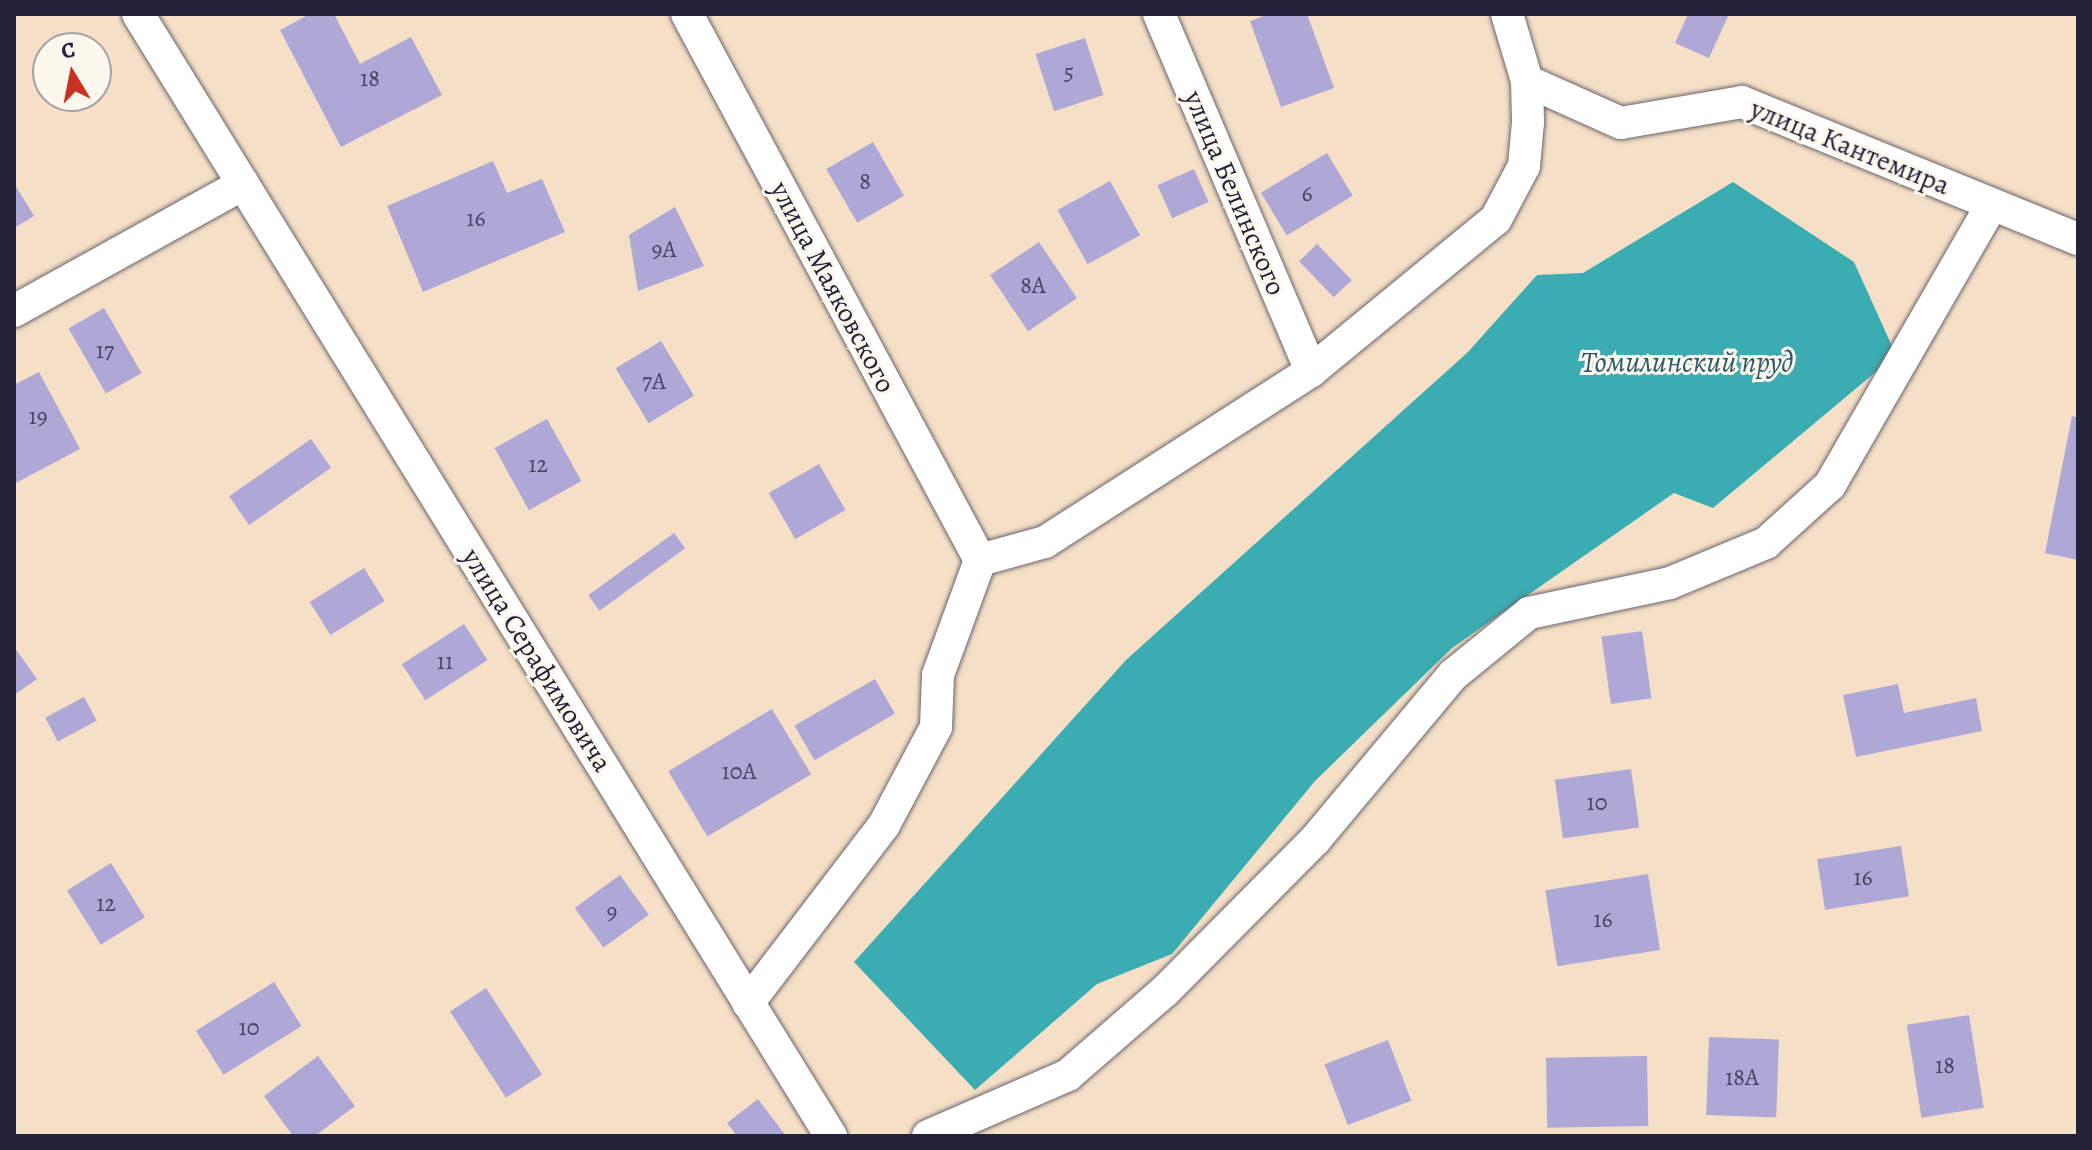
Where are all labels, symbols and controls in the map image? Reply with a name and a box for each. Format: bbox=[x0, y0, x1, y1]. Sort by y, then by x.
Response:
north arrow bbox=[32, 32, 112, 112]
text: С bbox=[59, 34, 77, 66]
house number: 5 bbox=[1064, 59, 1074, 87]
house number: 18 bbox=[360, 65, 380, 93]
street label: улица Белинского bbox=[1177, 86, 1293, 300]
street label: улица Кантемира bbox=[1746, 92, 1954, 202]
house number: 8 bbox=[859, 168, 871, 196]
street label: улица Маяковского bbox=[763, 176, 903, 398]
house number: 6 bbox=[1301, 180, 1313, 208]
house number: 16 bbox=[466, 205, 486, 233]
house number: 9А bbox=[652, 236, 676, 264]
house number: 8А bbox=[1020, 272, 1046, 300]
house number: 17 bbox=[96, 337, 114, 365]
water label: Томилинский пруд bbox=[1581, 344, 1793, 380]
house number: 7А bbox=[642, 368, 666, 396]
house number: 19 bbox=[28, 403, 48, 431]
house number: 12 bbox=[528, 451, 548, 479]
street label: улица Серафимовича bbox=[455, 542, 619, 778]
house number: 11 bbox=[437, 648, 453, 676]
house number: 10А bbox=[721, 758, 757, 786]
house number: 10 bbox=[1587, 789, 1607, 817]
house number: 16 bbox=[1853, 864, 1873, 892]
house number: 12 bbox=[96, 890, 116, 918]
house number: 9 bbox=[607, 898, 617, 926]
house number: 16 bbox=[1593, 906, 1613, 934]
house number: 10 bbox=[239, 1014, 259, 1042]
house number: 18 bbox=[1935, 1052, 1955, 1080]
house number: 18А bbox=[1725, 1064, 1759, 1092]

